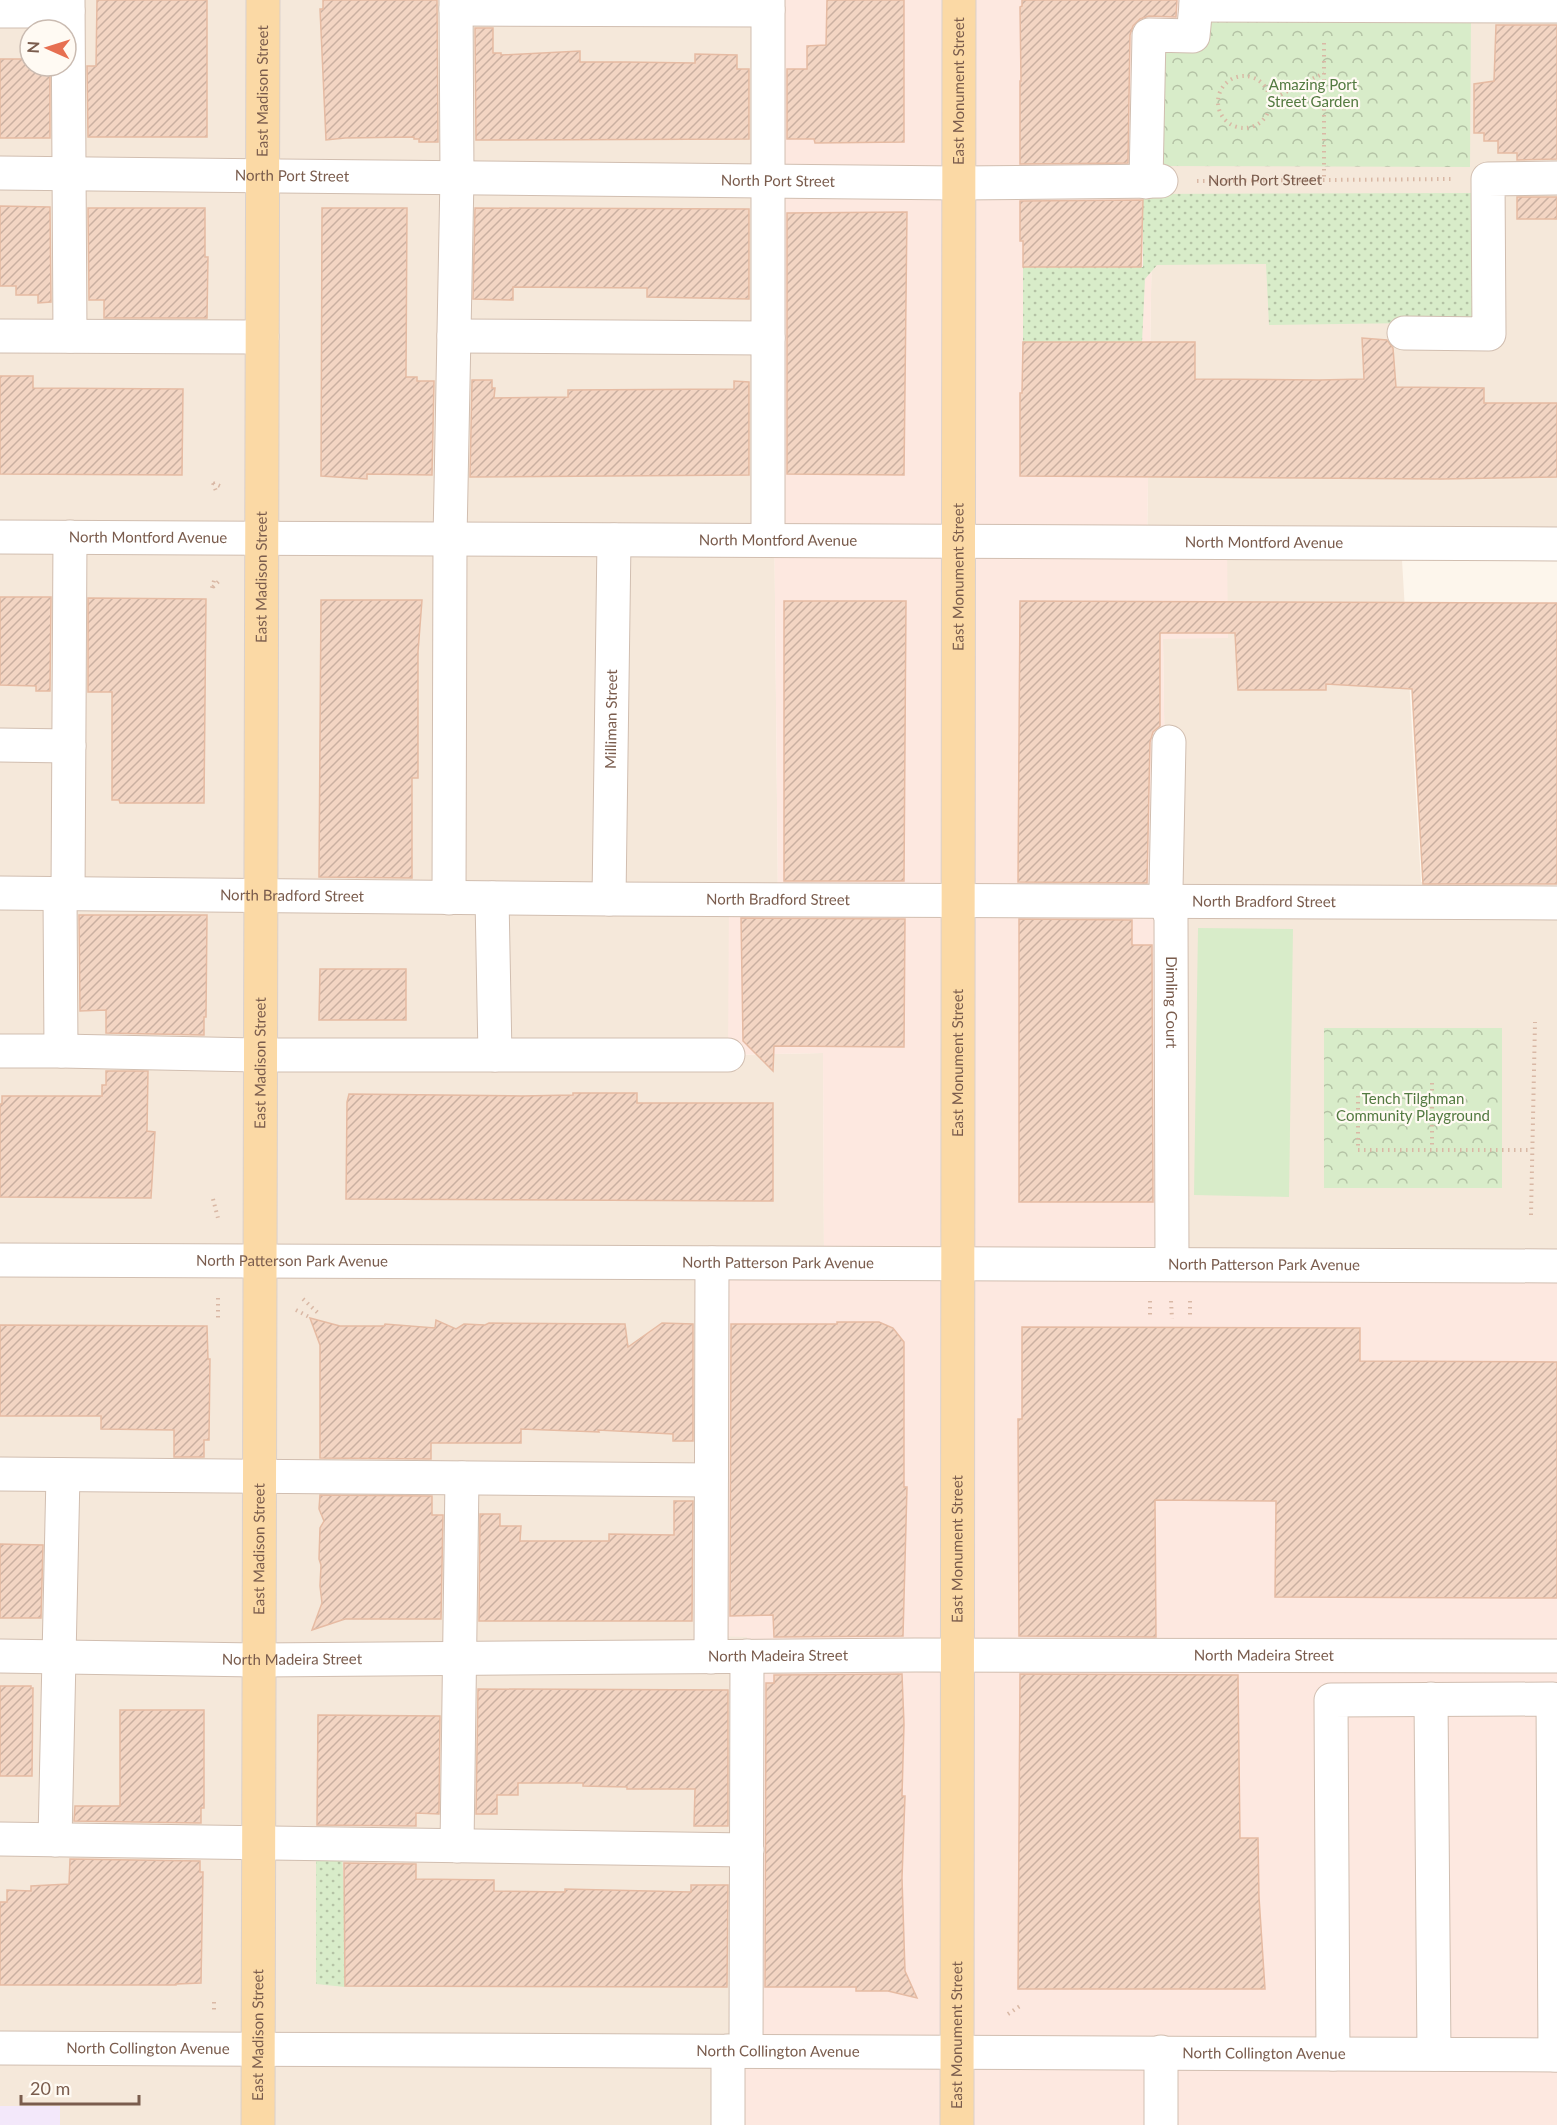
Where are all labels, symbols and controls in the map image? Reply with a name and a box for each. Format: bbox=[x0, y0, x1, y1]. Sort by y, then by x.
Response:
street label: East Monument Street bbox=[949, 16, 967, 165]
north arrow bbox=[18, 18, 78, 78]
street label: East Madison Street bbox=[253, 24, 271, 157]
text: N bbox=[23, 41, 42, 54]
park label: Amazing Port Street Garden bbox=[1267, 75, 1359, 110]
street label: North Port Street bbox=[235, 165, 350, 185]
street label: North Port Street bbox=[1208, 170, 1323, 189]
street label: North Port Street bbox=[721, 171, 836, 190]
street label: East Monument Street bbox=[948, 502, 967, 651]
street label: East Madison Street bbox=[251, 510, 270, 643]
street label: North Montford Avenue bbox=[69, 527, 227, 546]
street label: North Montford Avenue bbox=[699, 530, 857, 549]
street label: North Montford Avenue bbox=[1185, 532, 1343, 551]
street label: Milliman Street bbox=[601, 668, 620, 769]
street label: North Bradford Street bbox=[220, 885, 365, 905]
street label: North Bradford Street bbox=[706, 889, 851, 908]
street label: North Bradford Street bbox=[1192, 891, 1337, 910]
street label: Dimling Court bbox=[1163, 956, 1181, 1049]
street label: East Monument Street bbox=[948, 988, 966, 1137]
street label: East Madison Street bbox=[250, 996, 269, 1129]
park label: Tench Tilghman Community Playground bbox=[1336, 1089, 1490, 1124]
street label: North Patterson Park Avenue bbox=[196, 1251, 388, 1269]
street label: North Patterson Park Avenue bbox=[682, 1253, 874, 1271]
street label: North Patterson Park Avenue bbox=[1168, 1255, 1360, 1273]
street label: East Monument Street bbox=[947, 1474, 966, 1623]
street label: East Madison Street bbox=[249, 1482, 268, 1615]
street label: North Madeira Street bbox=[1194, 1645, 1335, 1664]
street label: North Madeira Street bbox=[708, 1646, 849, 1665]
street label: North Madeira Street bbox=[222, 1649, 363, 1668]
street label: East Monument Street bbox=[947, 1960, 965, 2109]
street label: East Madison Street bbox=[248, 1968, 266, 2101]
street label: North Collington Avenue bbox=[66, 2038, 230, 2057]
street label: North Collington Avenue bbox=[696, 2041, 860, 2060]
street label: North Collington Avenue bbox=[1182, 2043, 1346, 2062]
scale bar bbox=[21, 2068, 140, 2106]
text: 20 m bbox=[30, 2077, 70, 2099]

